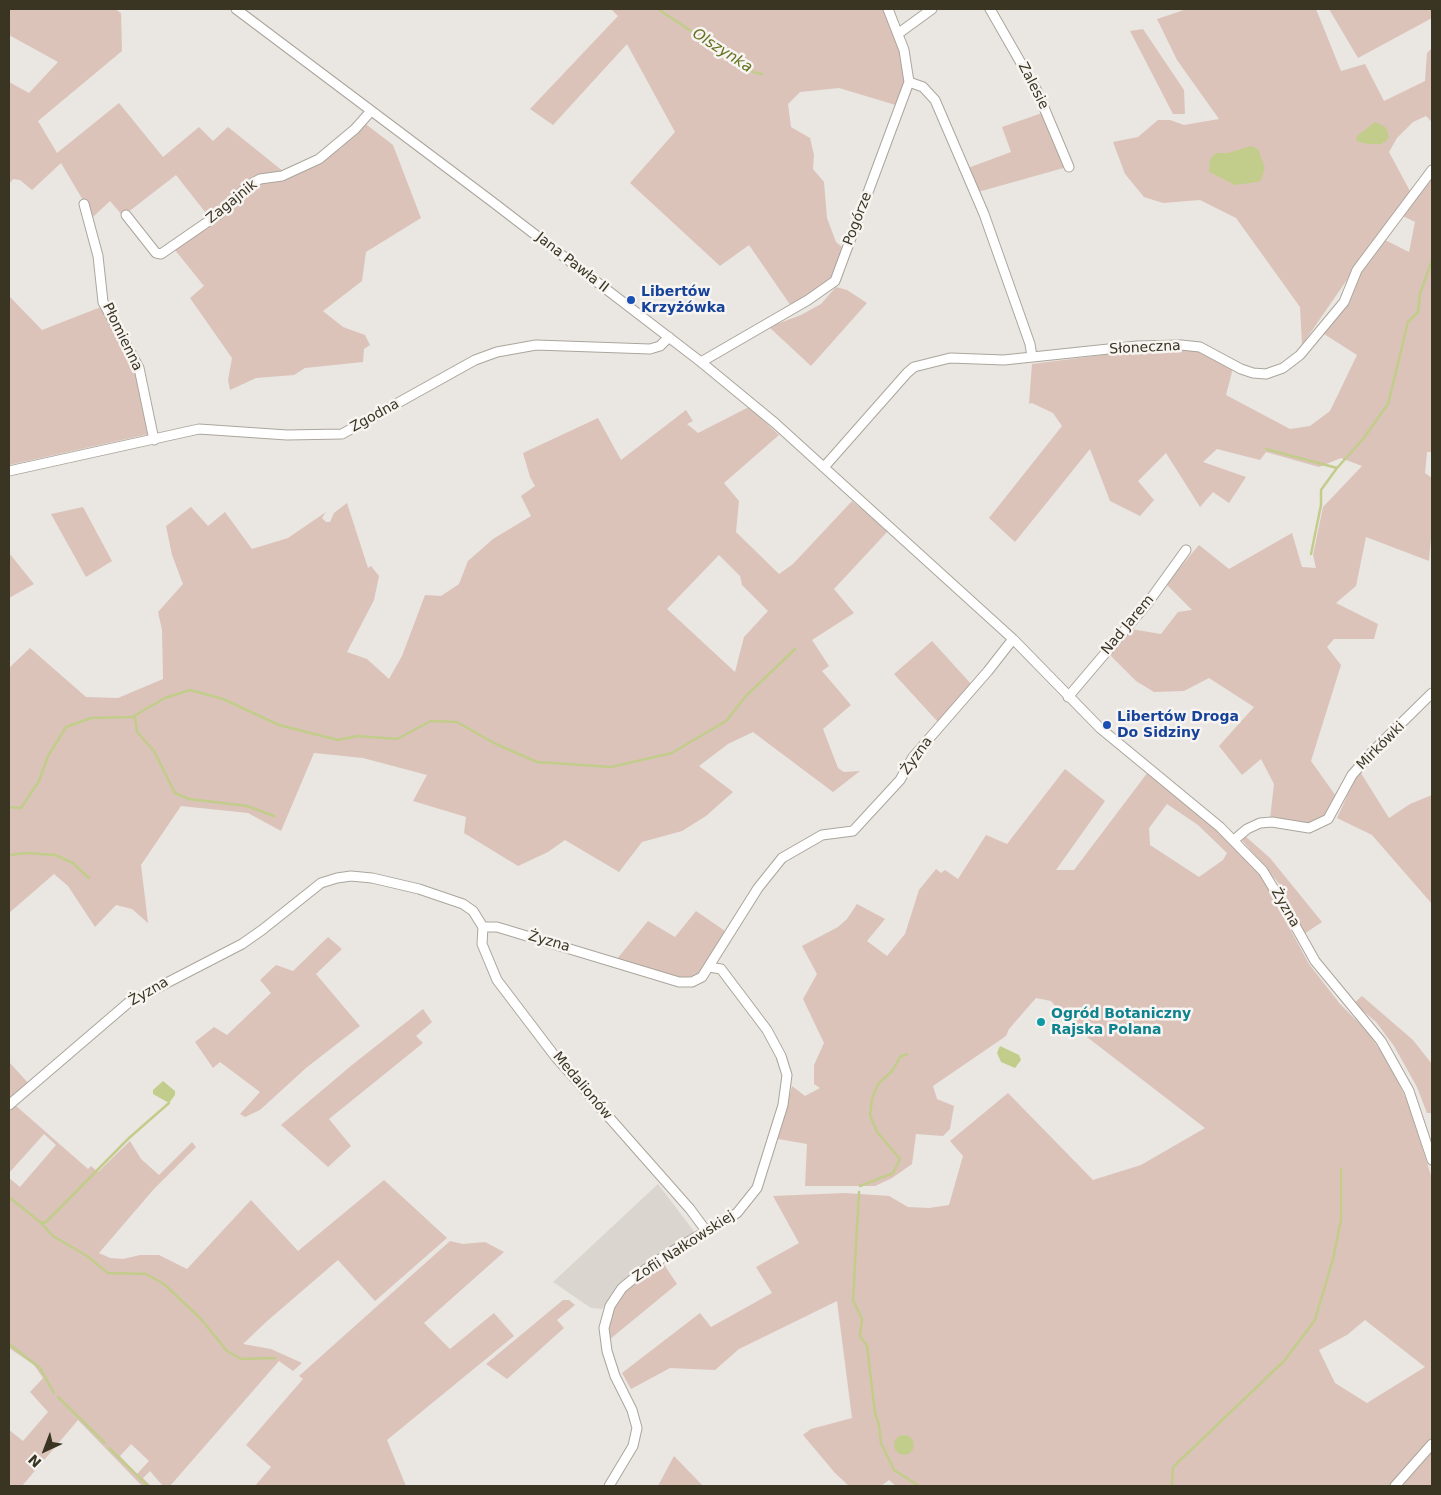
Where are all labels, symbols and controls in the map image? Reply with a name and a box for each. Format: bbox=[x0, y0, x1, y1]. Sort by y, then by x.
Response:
water label: Olszynka bbox=[689, 25, 755, 77]
street label: Zalesie bbox=[1014, 60, 1052, 112]
street label: Zagajnik bbox=[203, 176, 261, 228]
street label: Pogórze bbox=[840, 190, 876, 248]
street label: Jana Pawła II bbox=[532, 229, 612, 297]
place label: Libertów Krzyżówka bbox=[641, 284, 725, 316]
marker: Libertów Krzyżówka bbox=[625, 294, 637, 306]
street label: Płomienna bbox=[98, 300, 146, 374]
street label: Słoneczna bbox=[1109, 338, 1181, 358]
street label: Zgodna bbox=[348, 396, 402, 436]
street label: Nad Jarem bbox=[1098, 592, 1158, 658]
place label: Libertów Droga Do Sidziny bbox=[1117, 709, 1239, 742]
street label: Mirkówki bbox=[1353, 718, 1409, 774]
marker: Libertów Droga Do Sidziny bbox=[1101, 719, 1113, 731]
street label: Żyzna bbox=[898, 734, 936, 778]
street label: Żyzna bbox=[1267, 885, 1303, 931]
street label: Żyzna bbox=[526, 928, 572, 956]
street label: Żyzna bbox=[126, 974, 172, 1010]
place label: Ogród Botaniczny Rajska Polana bbox=[1051, 1006, 1191, 1038]
marker: Ogród Botaniczny Rajska Polana bbox=[1035, 1016, 1047, 1028]
street label: Medalionów bbox=[549, 1049, 615, 1123]
street label: Zofii Nałkowskiej bbox=[630, 1208, 738, 1286]
north arrow bbox=[20, 1425, 70, 1475]
text: N bbox=[25, 1451, 45, 1471]

